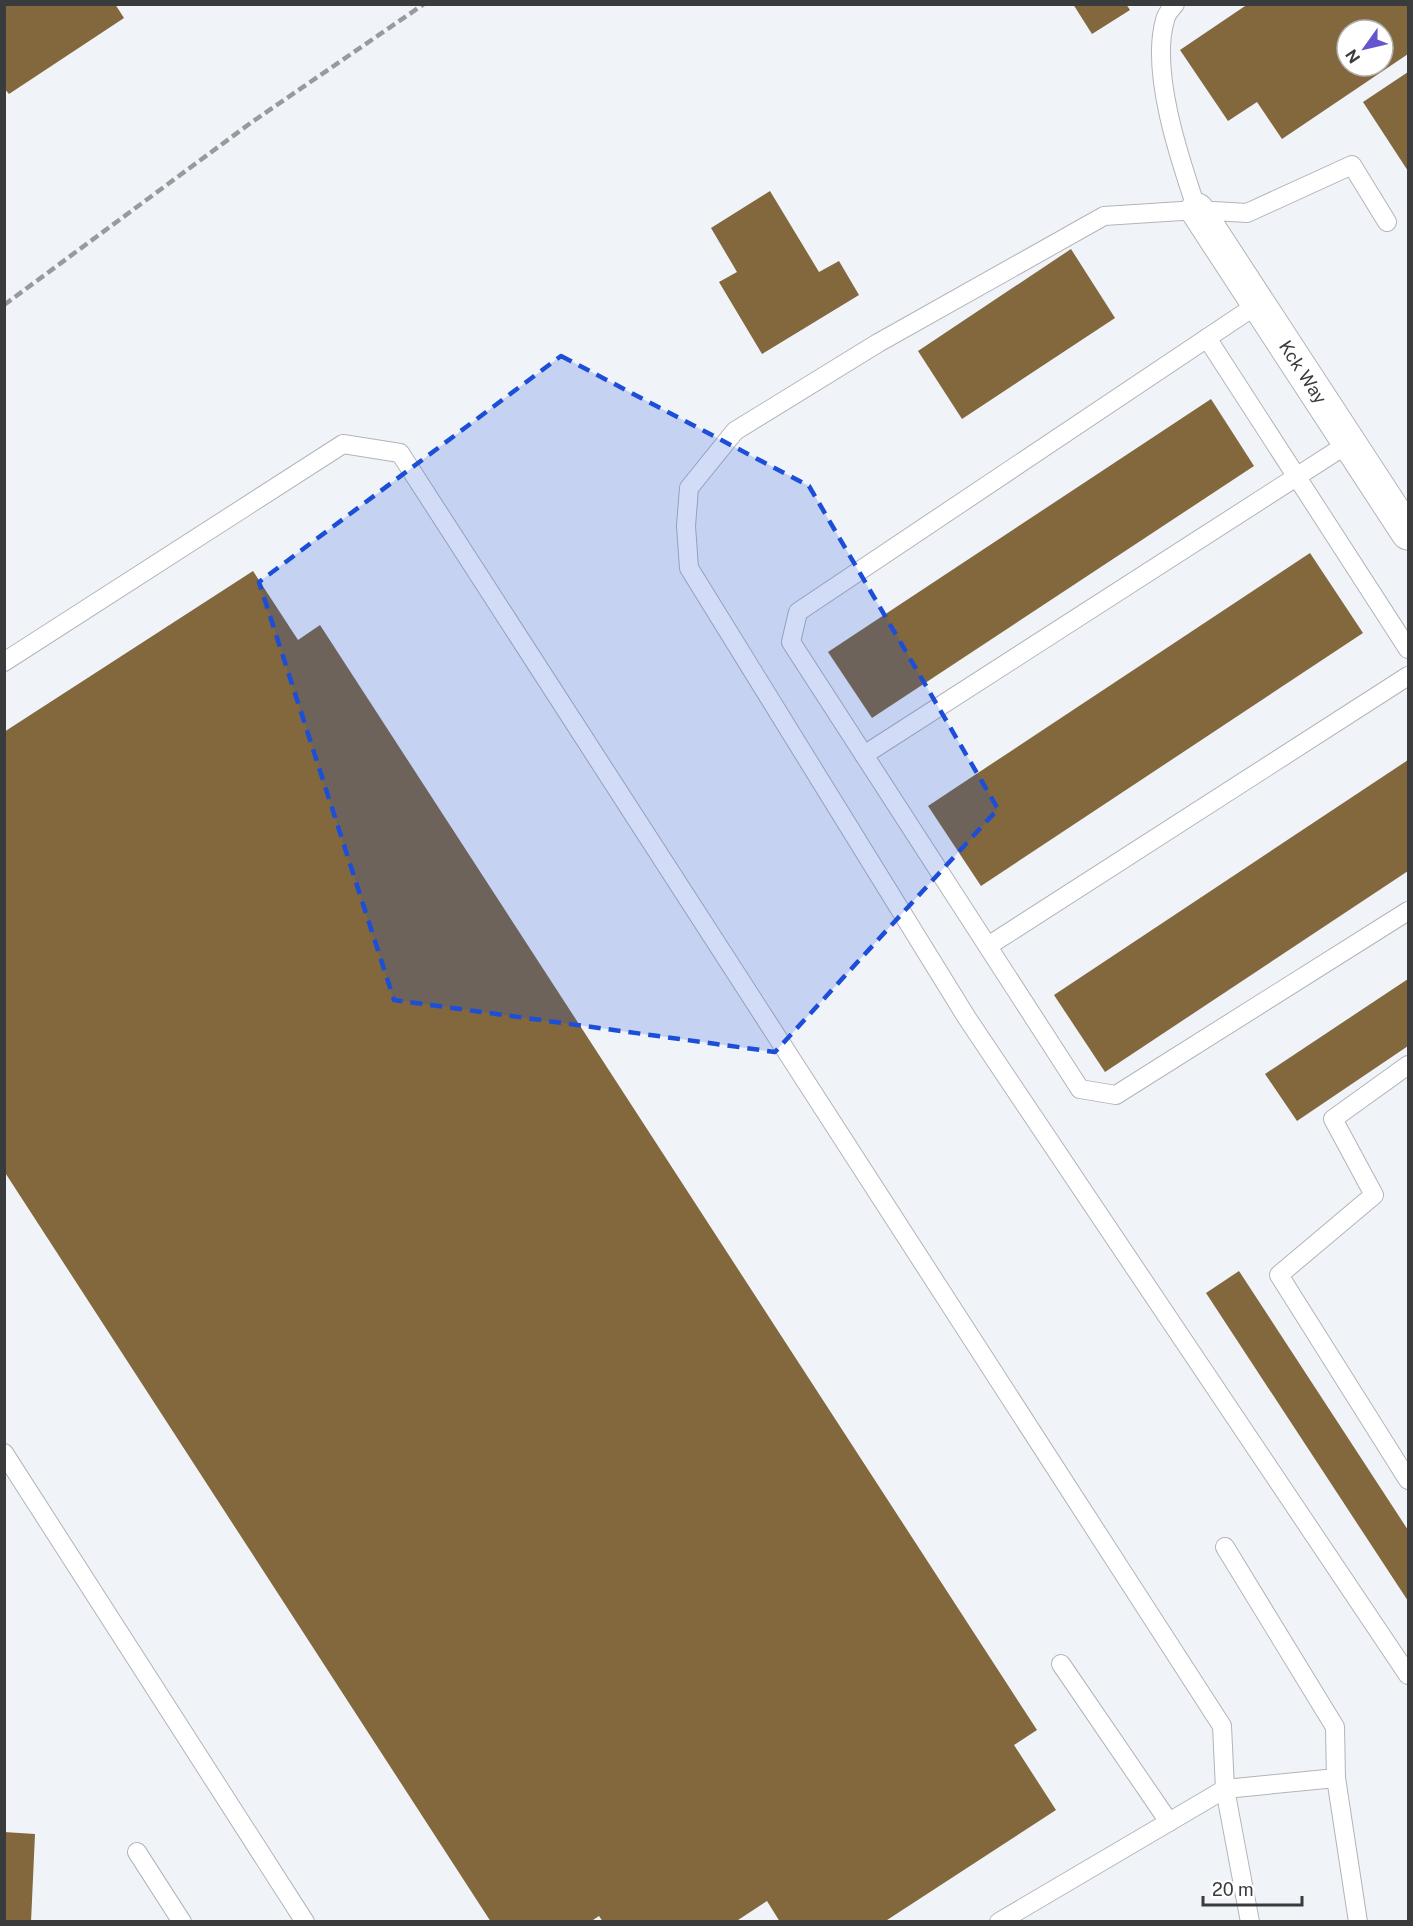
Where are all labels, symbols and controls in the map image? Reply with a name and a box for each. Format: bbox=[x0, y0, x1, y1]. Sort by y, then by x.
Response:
north arrow bbox=[1335, 18, 1395, 78]
text: N bbox=[1342, 46, 1364, 67]
street label: Kck Way bbox=[1275, 336, 1331, 408]
scale bar bbox=[1203, 1869, 1302, 1907]
text: 20 m bbox=[1212, 1879, 1254, 1900]

